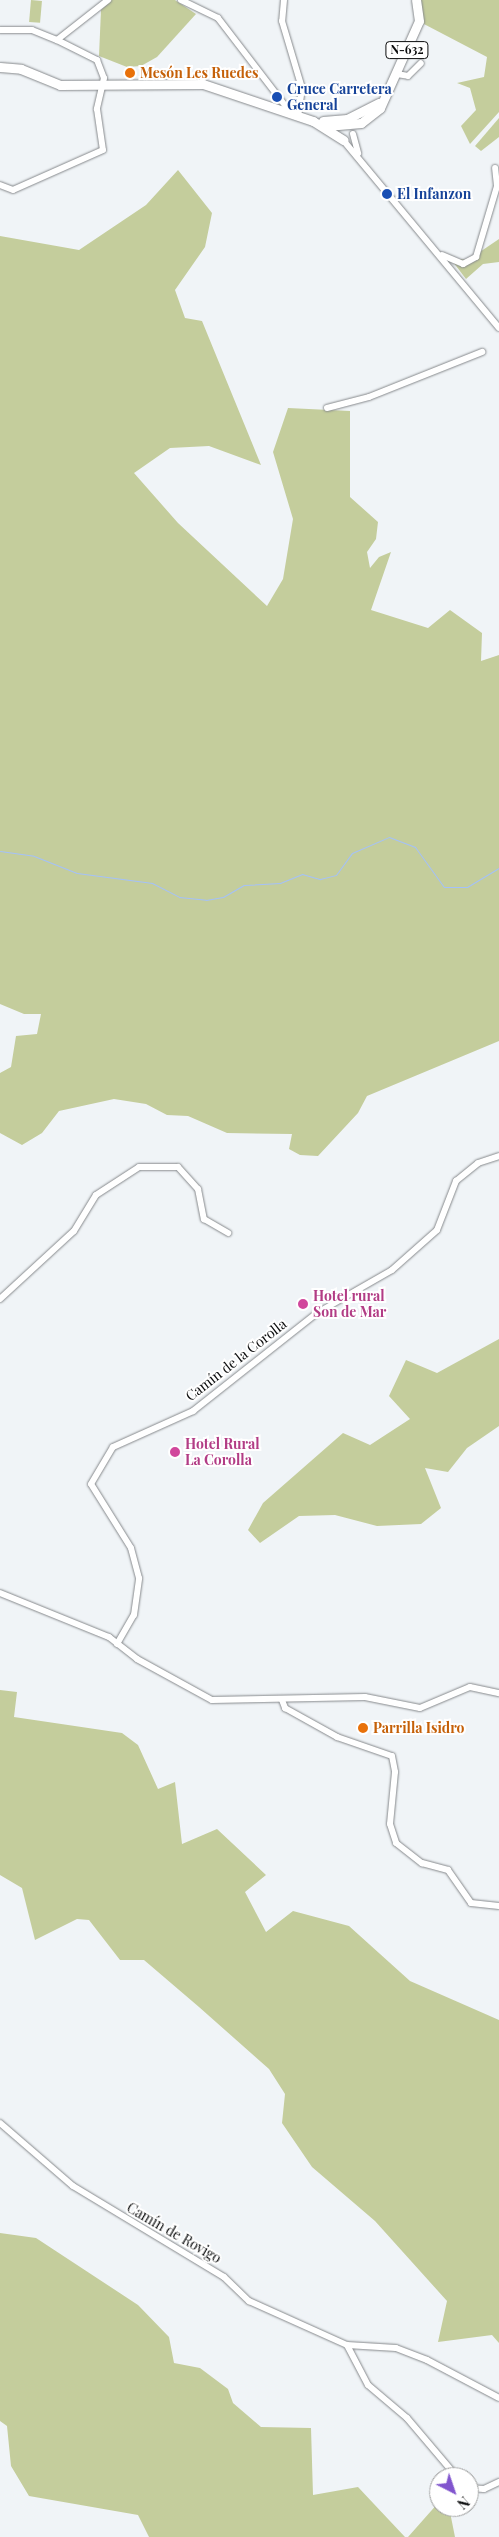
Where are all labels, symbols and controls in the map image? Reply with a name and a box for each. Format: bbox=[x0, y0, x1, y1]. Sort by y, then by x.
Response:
road number: N-632 bbox=[384, 40, 430, 60]
place label: Mesón Les Ruedes bbox=[140, 65, 258, 81]
marker: Mesón Les Ruedes bbox=[124, 67, 136, 79]
place label: Cruce Carretera General bbox=[287, 81, 392, 114]
marker: Cruce Carretera General bbox=[271, 91, 283, 103]
place label: El Infanzon bbox=[397, 186, 471, 202]
marker: El Infanzon bbox=[381, 188, 393, 200]
place label: Hotel rural Son de Mar bbox=[313, 1288, 386, 1320]
marker: Hotel rural Son de Mar bbox=[297, 1298, 309, 1310]
street label: Camín de la Corolla bbox=[182, 1315, 290, 1405]
place label: Hotel Rural La Corolla bbox=[185, 1436, 260, 1468]
marker: Hotel Rural La Corolla bbox=[169, 1446, 181, 1458]
place label: Parrilla Isidro bbox=[373, 1720, 465, 1736]
marker: Parrilla Isidro bbox=[357, 1722, 369, 1734]
street label: Camín de Rovigo bbox=[124, 2199, 224, 2267]
north arrow bbox=[429, 2467, 479, 2517]
text: N bbox=[453, 2492, 474, 2513]

